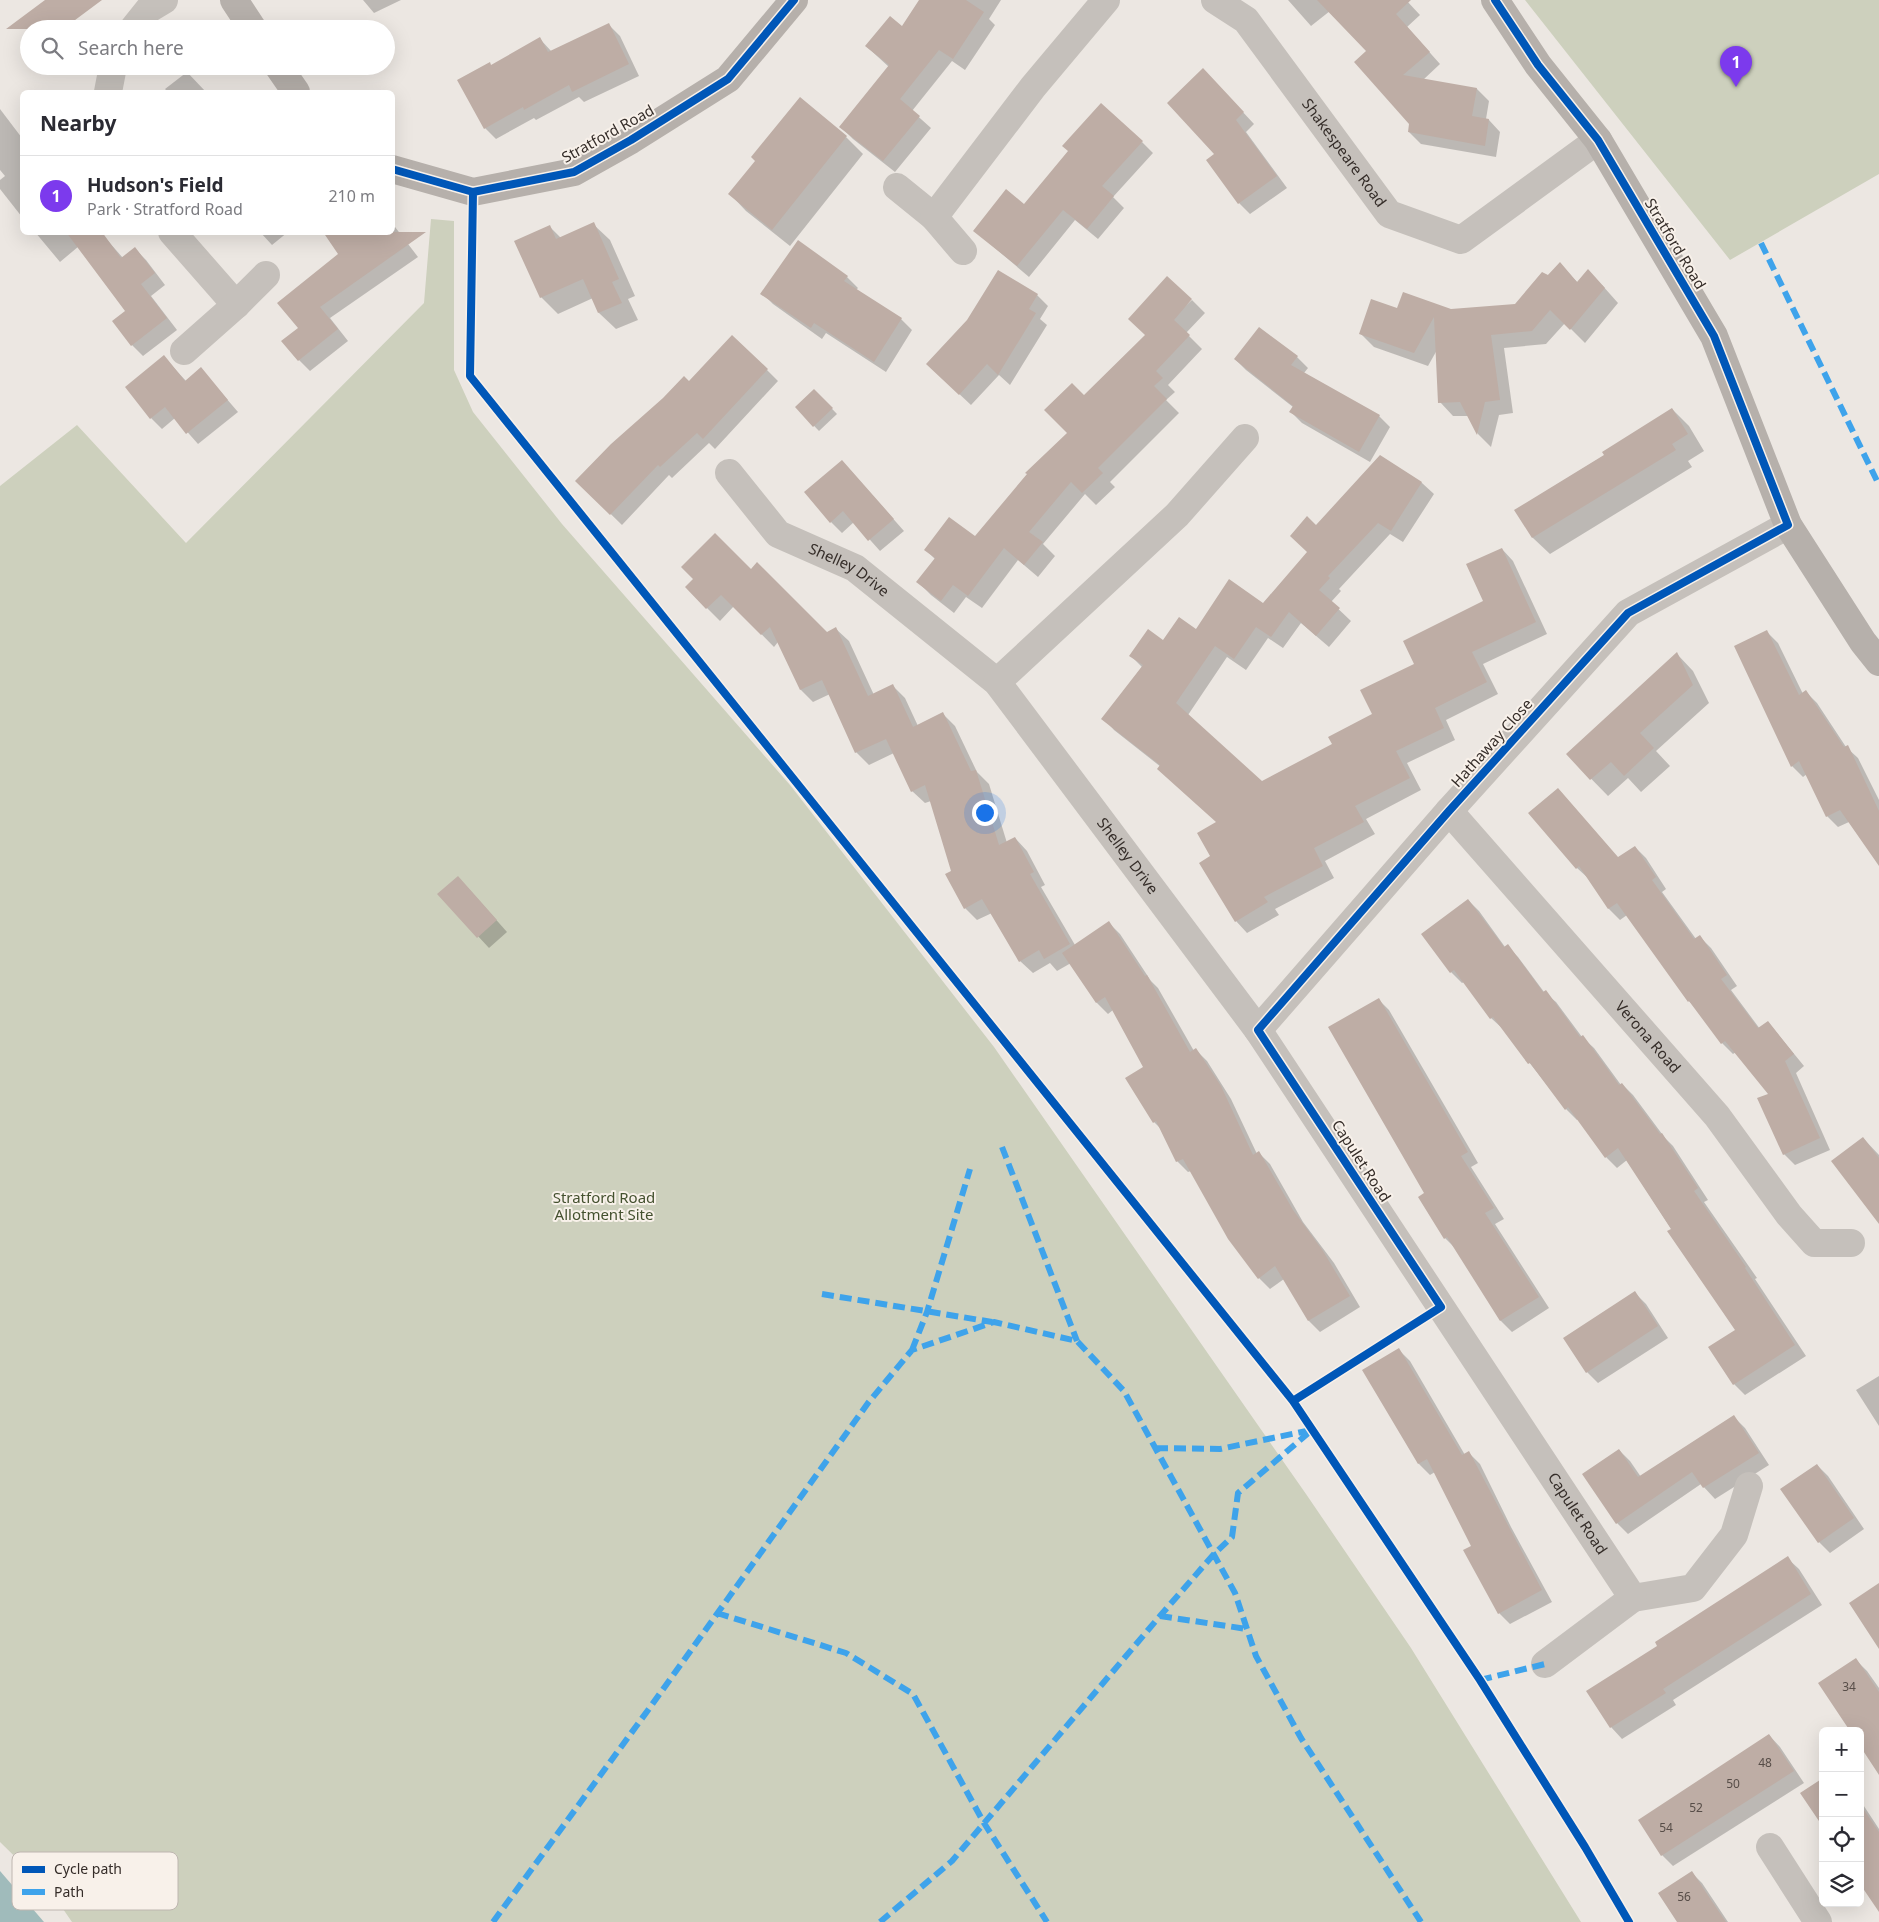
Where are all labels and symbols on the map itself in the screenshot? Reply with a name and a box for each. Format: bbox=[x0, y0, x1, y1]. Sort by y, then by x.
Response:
pin: 1 bbox=[1720, 46, 1752, 87]
street label: Shakespeare Road bbox=[1298, 94, 1391, 211]
street label: Stratford Road bbox=[558, 99, 657, 167]
street label: Stratford Road bbox=[1641, 194, 1711, 293]
street label: Shelley Drive bbox=[806, 538, 894, 601]
street label: Hathaway Close bbox=[1446, 694, 1536, 791]
your location bbox=[972, 800, 998, 826]
street label: Shelley Drive bbox=[1093, 813, 1163, 898]
street label: Verona Road bbox=[1611, 996, 1686, 1077]
street label: Capulet Road bbox=[1328, 1116, 1396, 1205]
park label: Stratford Road Allotment Site bbox=[553, 1187, 655, 1224]
street label: Capulet Road bbox=[1544, 1468, 1612, 1558]
house number: 34 bbox=[1842, 1678, 1856, 1695]
house number: 48 bbox=[1758, 1754, 1772, 1771]
house number: 50 bbox=[1726, 1775, 1740, 1792]
house number: 52 bbox=[1689, 1799, 1703, 1816]
house number: 54 bbox=[1659, 1819, 1673, 1836]
legend bbox=[12, 1852, 178, 1910]
text: Cycle path bbox=[54, 1859, 122, 1878]
text: Path bbox=[54, 1882, 84, 1901]
house number: 56 bbox=[1677, 1888, 1691, 1905]

